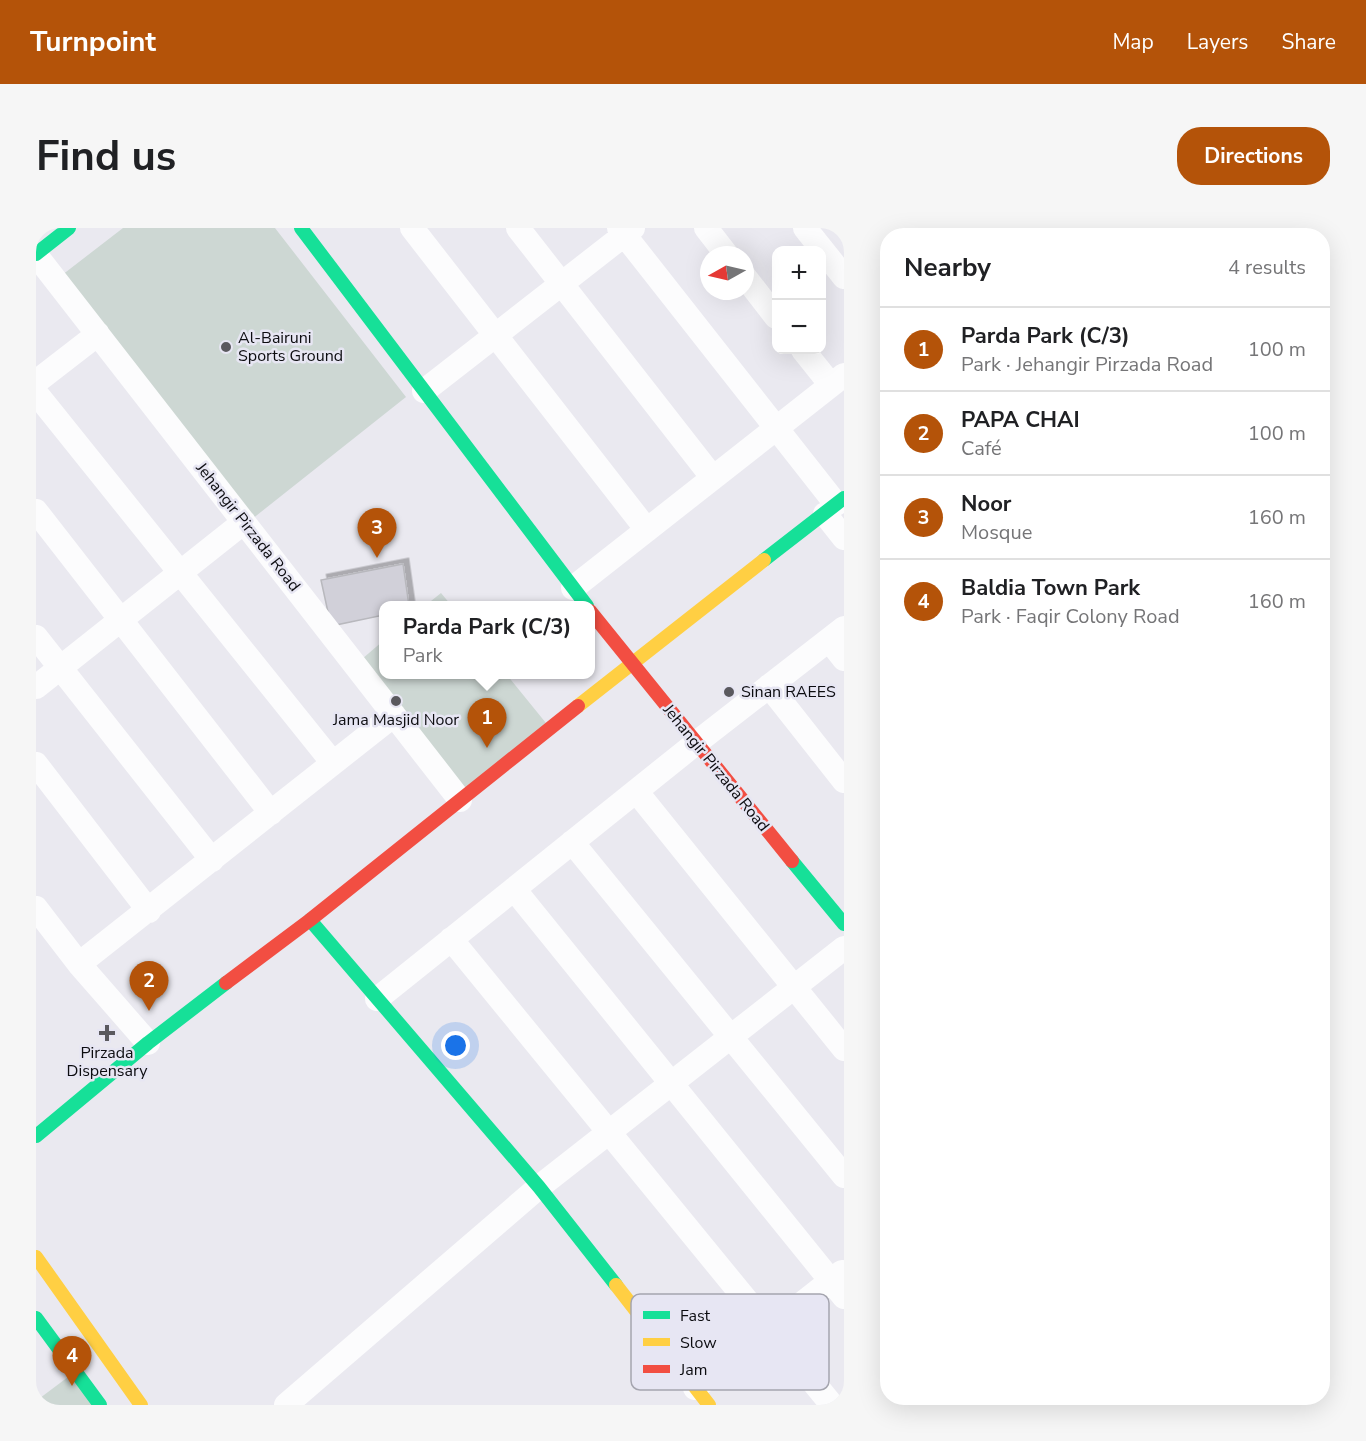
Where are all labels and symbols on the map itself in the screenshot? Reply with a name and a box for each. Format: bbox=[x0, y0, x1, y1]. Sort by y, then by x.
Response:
north arrow bbox=[700, 246, 754, 300]
place label: Al-Bairuni Sports Ground bbox=[238, 327, 343, 367]
marker: Al-Bairuni Sports Ground bbox=[219, 340, 233, 354]
street label: Jehangir Pirzada Road bbox=[190, 457, 305, 596]
pin: 3 bbox=[358, 508, 396, 558]
place label: Sinan RAEES bbox=[741, 681, 836, 703]
marker: Sinan RAEES bbox=[722, 685, 736, 699]
marker: Jama Masjid Noor bbox=[389, 694, 403, 708]
pin: 1 bbox=[468, 698, 506, 748]
street label: Jehangir Pirzada Road bbox=[657, 699, 774, 836]
place label: Jama Masjid Noor bbox=[332, 709, 459, 731]
pin: 2 bbox=[130, 962, 168, 1011]
marker: Pirzada Dispensary bbox=[98, 1024, 116, 1042]
your location bbox=[441, 1031, 470, 1060]
place label: Pirzada Dispensary bbox=[67, 1042, 148, 1082]
legend bbox=[631, 1294, 829, 1390]
text: Fast bbox=[680, 1305, 711, 1327]
text: Slow bbox=[680, 1332, 717, 1354]
pin: 4 bbox=[52, 1336, 92, 1386]
text: Jam bbox=[679, 1359, 707, 1381]

